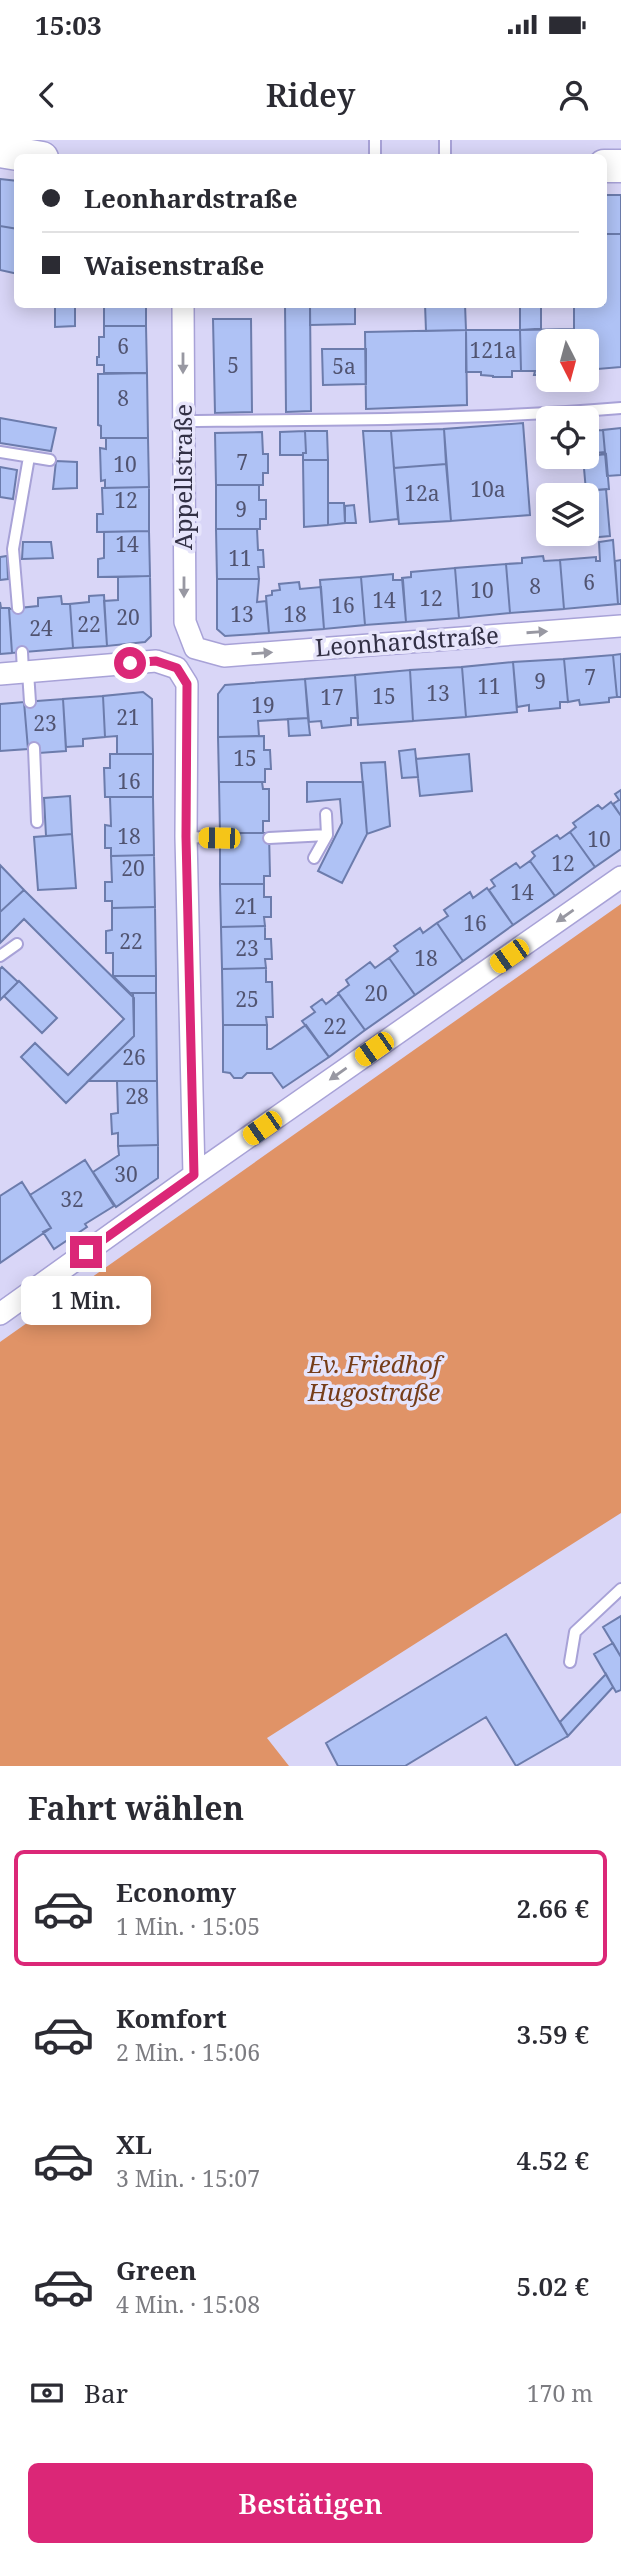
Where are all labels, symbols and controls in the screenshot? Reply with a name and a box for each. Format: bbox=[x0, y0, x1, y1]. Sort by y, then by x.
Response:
text: 15:03 bbox=[35, 7, 102, 43]
text: Ridey bbox=[266, 73, 355, 116]
icon: back bbox=[28, 76, 66, 114]
icon: person bbox=[555, 76, 593, 114]
text: Leonhardstraße bbox=[84, 180, 298, 216]
text: Waisenstraße bbox=[84, 247, 265, 283]
north arrow bbox=[536, 329, 598, 392]
map controls bbox=[536, 329, 599, 546]
house number: 6 bbox=[117, 332, 129, 360]
house number: 121a bbox=[469, 336, 517, 364]
house number: 5 bbox=[227, 351, 239, 379]
one-way arrow bbox=[177, 352, 189, 374]
house number: 5a bbox=[332, 352, 356, 380]
house number: 8 bbox=[117, 384, 129, 412]
street label: Appellstraße bbox=[166, 404, 199, 550]
button: locate bbox=[536, 406, 599, 469]
house number: 7 bbox=[236, 448, 248, 476]
house number: 10 bbox=[113, 450, 137, 478]
house number: 10a bbox=[470, 475, 506, 503]
house number: 12a bbox=[404, 479, 440, 507]
button: layers bbox=[536, 483, 599, 546]
house number: 12 bbox=[114, 486, 138, 514]
house number: 9 bbox=[235, 495, 247, 523]
house number: 14 bbox=[115, 530, 139, 558]
house number: 11 bbox=[228, 544, 252, 572]
house number: 6 bbox=[583, 568, 595, 596]
house number: 8 bbox=[529, 572, 541, 600]
house number: 10 bbox=[470, 576, 494, 604]
one-way arrow bbox=[178, 577, 190, 599]
house number: 12 bbox=[419, 584, 443, 612]
house number: 14 bbox=[372, 586, 396, 614]
house number: 16 bbox=[331, 591, 355, 619]
house number: 13 bbox=[230, 600, 254, 628]
house number: 18 bbox=[283, 600, 307, 628]
house number: 20 bbox=[116, 603, 140, 631]
house number: 22 bbox=[77, 610, 101, 638]
house number: 24 bbox=[29, 614, 53, 642]
street label: Leonhardstraße bbox=[314, 618, 500, 663]
one-way arrow bbox=[527, 626, 549, 637]
route start bbox=[114, 647, 146, 679]
one-way arrow bbox=[251, 647, 273, 658]
house number: 7 bbox=[584, 663, 596, 691]
house number: 9 bbox=[534, 667, 546, 695]
house number: 11 bbox=[477, 672, 501, 700]
house number: 13 bbox=[426, 679, 450, 707]
house number: 15 bbox=[372, 682, 396, 710]
house number: 17 bbox=[320, 683, 344, 711]
house number: 19 bbox=[251, 691, 275, 719]
house number: 21 bbox=[116, 703, 140, 731]
house number: 23 bbox=[33, 709, 57, 737]
house number: 15 bbox=[233, 744, 257, 772]
house number: 16 bbox=[117, 767, 141, 795]
house number: 18 bbox=[117, 822, 141, 850]
house number: 10 bbox=[587, 825, 611, 853]
car bbox=[198, 827, 241, 849]
house number: 12 bbox=[551, 849, 575, 877]
house number: 20 bbox=[121, 854, 145, 882]
house number: 14 bbox=[510, 878, 534, 906]
house number: 21 bbox=[234, 892, 258, 920]
house number: 16 bbox=[463, 909, 487, 937]
one-way arrow bbox=[556, 909, 574, 923]
house number: 22 bbox=[119, 927, 143, 955]
house number: 23 bbox=[235, 934, 259, 962]
car bbox=[486, 935, 533, 977]
house number: 18 bbox=[414, 944, 438, 972]
house number: 20 bbox=[364, 979, 388, 1007]
house number: 25 bbox=[235, 985, 259, 1013]
house number: 22 bbox=[323, 1012, 347, 1040]
car bbox=[351, 1028, 398, 1070]
house number: 26 bbox=[122, 1043, 146, 1071]
one-way arrow bbox=[329, 1067, 347, 1081]
house number: 28 bbox=[125, 1082, 149, 1110]
car bbox=[239, 1107, 286, 1149]
house number: 30 bbox=[114, 1160, 138, 1188]
house number: 32 bbox=[60, 1185, 84, 1213]
route end bbox=[70, 1236, 102, 1268]
callout: 1 Min. bbox=[21, 1276, 151, 1326]
text: 1 Min. bbox=[51, 1284, 121, 1316]
park label: Ev. Friedhof Hugostraße bbox=[307, 1347, 445, 1408]
text: Fahrt wählen bbox=[28, 1786, 244, 1829]
text: Economy bbox=[116, 1874, 236, 1910]
icon: car bbox=[32, 1877, 95, 1940]
text: 2.66 € bbox=[517, 1890, 589, 1926]
text: 1 Min. · 15:05 bbox=[116, 1910, 260, 1942]
text: Komfort bbox=[116, 2000, 227, 2036]
icon: car bbox=[32, 2003, 95, 2066]
text: 3.59 € bbox=[517, 2016, 589, 2052]
text: 2 Min. · 15:06 bbox=[116, 2036, 260, 2068]
text: XL bbox=[116, 2126, 152, 2162]
icon: car bbox=[32, 2129, 95, 2192]
text: 4.52 € bbox=[517, 2142, 589, 2178]
text: 3 Min. · 15:07 bbox=[116, 2162, 260, 2194]
text: Green bbox=[116, 2252, 197, 2288]
icon: car bbox=[32, 2255, 95, 2318]
text: 5.02 € bbox=[517, 2268, 589, 2304]
text: 4 Min. · 15:08 bbox=[116, 2288, 260, 2320]
icon: cash bbox=[28, 2374, 66, 2412]
text: Bar bbox=[84, 2375, 128, 2411]
text: 170 m bbox=[527, 2377, 593, 2409]
button: Bestätigen bbox=[28, 2463, 593, 2543]

